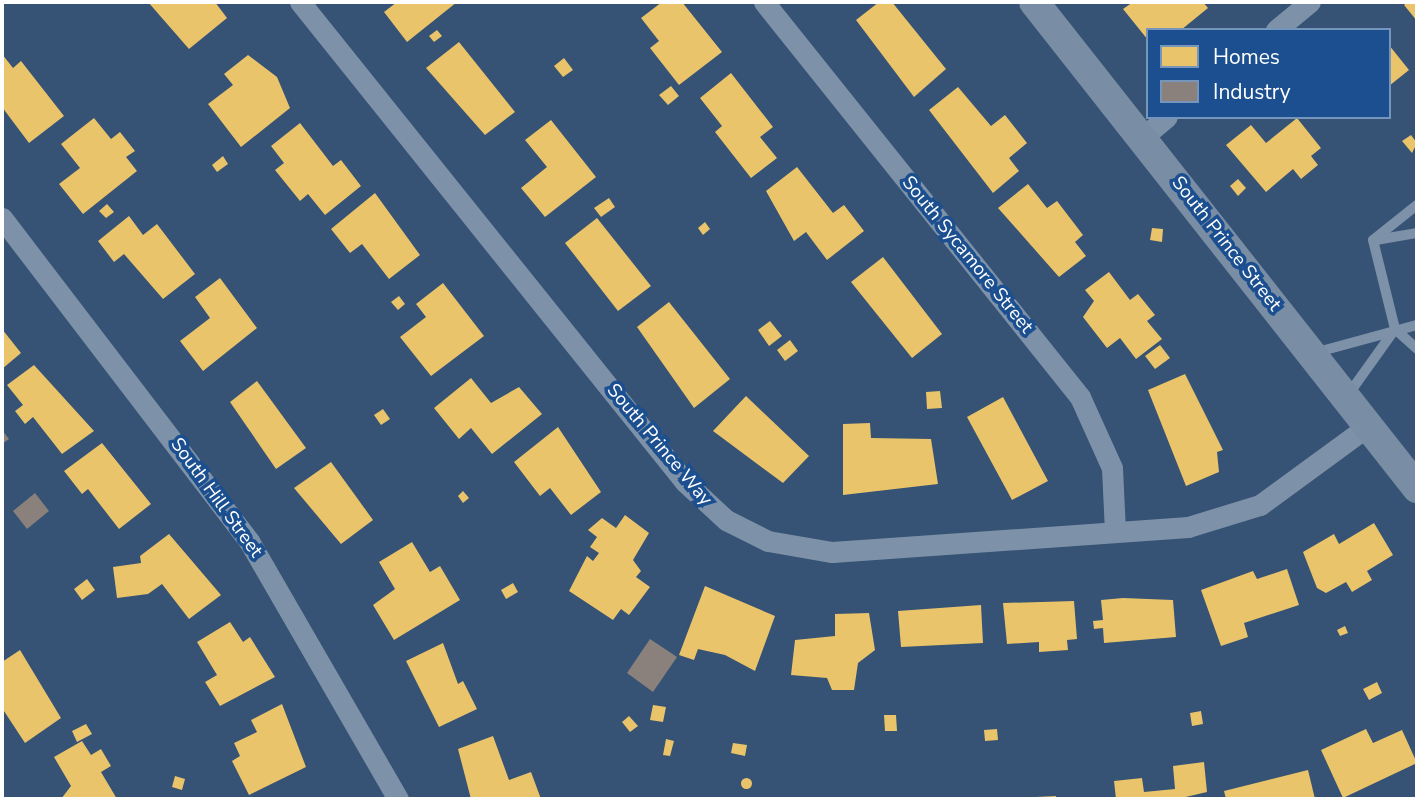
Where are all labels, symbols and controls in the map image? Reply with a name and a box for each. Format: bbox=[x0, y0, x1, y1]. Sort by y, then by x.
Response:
legend bbox=[1146, 28, 1391, 119]
text: Homes bbox=[1213, 43, 1280, 71]
text: Industry bbox=[1213, 78, 1291, 106]
street label: South Sycamore Street bbox=[897, 172, 1037, 338]
street label: South Prince Street bbox=[1166, 172, 1286, 316]
street label: South Prince Way bbox=[601, 379, 717, 511]
street label: South Hill Street bbox=[165, 434, 267, 562]

